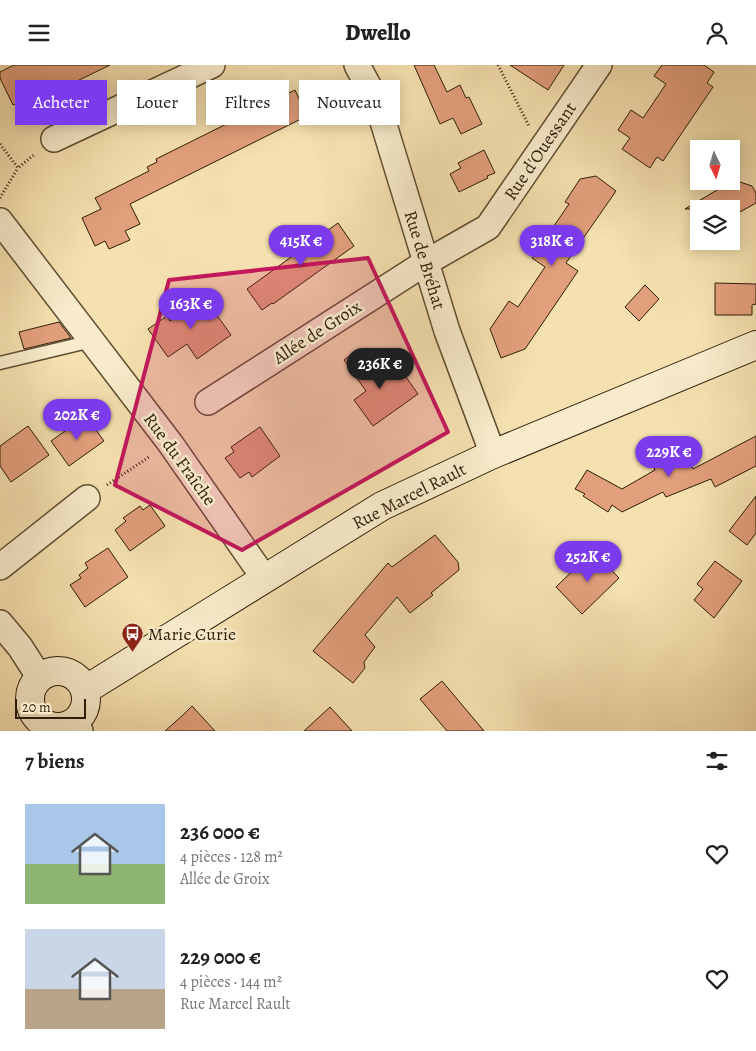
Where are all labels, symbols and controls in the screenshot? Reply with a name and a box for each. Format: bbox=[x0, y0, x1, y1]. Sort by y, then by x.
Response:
text: Dwello bbox=[345, 18, 411, 48]
icon: menu bbox=[25, 19, 53, 47]
icon: person bbox=[703, 19, 731, 47]
chip: Acheter bbox=[15, 80, 107, 125]
chip: Louer bbox=[117, 80, 196, 125]
chip: Filtres bbox=[206, 80, 289, 125]
chip: Nouveau bbox=[299, 80, 400, 125]
street label: Rue d'Ouessant bbox=[498, 97, 582, 205]
north arrow bbox=[690, 140, 740, 190]
map controls bbox=[690, 140, 740, 250]
button: layers bbox=[690, 200, 740, 250]
street label: Rue de Bréhat bbox=[399, 208, 451, 313]
pin: 415K € bbox=[260, 225, 342, 267]
pin: 318K € bbox=[511, 225, 593, 267]
text: 415K € bbox=[280, 230, 322, 252]
text: 318K € bbox=[531, 230, 573, 252]
pin: 163K € bbox=[150, 287, 232, 330]
text: 163K € bbox=[170, 293, 212, 315]
street label: Allée de Groix bbox=[267, 294, 366, 370]
pin: 236K € bbox=[339, 347, 421, 390]
text: 236K € bbox=[358, 353, 402, 375]
pin: 202K € bbox=[36, 399, 118, 441]
text: 202K € bbox=[54, 404, 100, 426]
street label: Rue du Fraîche bbox=[138, 408, 222, 510]
pin: 229K € bbox=[628, 435, 710, 478]
text: 229K € bbox=[646, 441, 692, 463]
street label: Rue Marcel Rault bbox=[348, 457, 470, 535]
pin: 252K € bbox=[547, 541, 629, 583]
text: 252K € bbox=[566, 546, 610, 568]
bus stop icon: Marie Curie bbox=[120, 622, 144, 653]
place label: Marie Curie bbox=[148, 622, 236, 646]
scale bar bbox=[15, 696, 86, 719]
text: 20 m bbox=[22, 698, 51, 717]
text: 7 biens bbox=[25, 747, 85, 775]
icon: filters bbox=[703, 747, 731, 775]
text: 236 000 € bbox=[180, 818, 260, 846]
icon: home bbox=[65, 824, 125, 884]
icon: heart bbox=[703, 840, 731, 868]
text: 4 pièces · 128 m² bbox=[180, 846, 283, 868]
text: Allée de Groix bbox=[180, 868, 270, 890]
text: 229 000 € bbox=[180, 943, 261, 971]
icon: home bbox=[65, 949, 125, 1009]
icon: heart bbox=[703, 965, 731, 993]
text: 4 pièces · 144 m² bbox=[180, 971, 282, 993]
text: Rue Marcel Rault bbox=[180, 993, 291, 1015]

